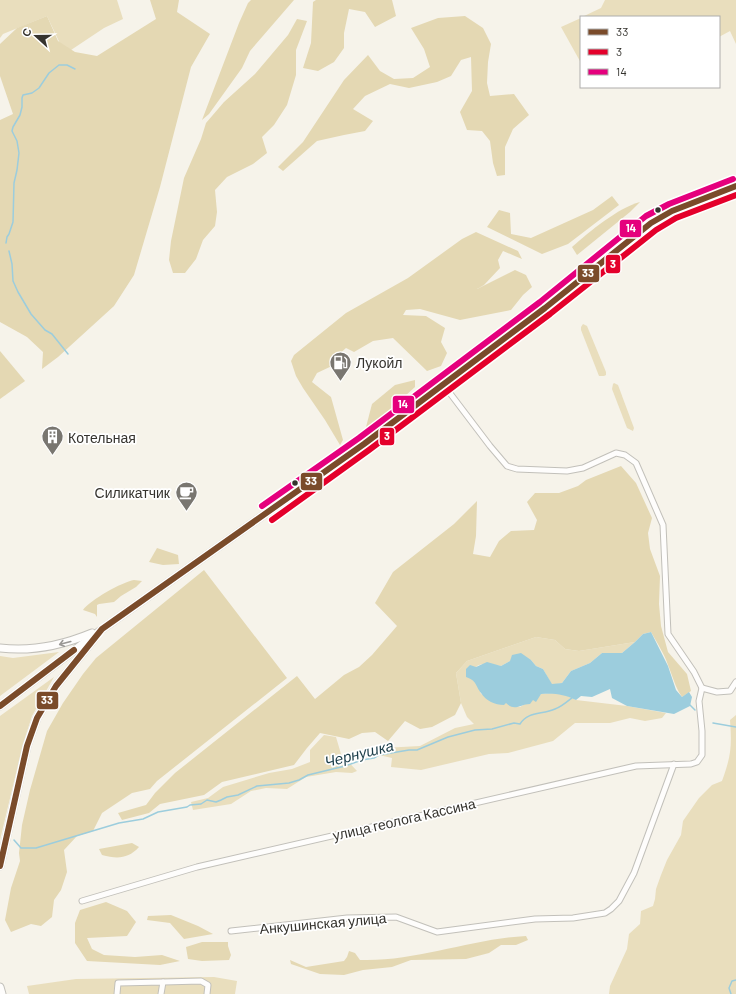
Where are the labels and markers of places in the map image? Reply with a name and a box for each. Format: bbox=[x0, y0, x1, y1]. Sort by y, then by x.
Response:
unlabelled marker bbox=[653, 205, 663, 215]
fuel station icon: Лукойл bbox=[328, 349, 354, 382]
place label: Лукойл bbox=[356, 354, 402, 371]
building icon: Котельная bbox=[40, 424, 66, 457]
place label: Котельная bbox=[68, 429, 136, 446]
unlabelled marker bbox=[290, 478, 300, 488]
cafe icon: Силикатчик bbox=[173, 479, 199, 512]
place label: Силикатчик bbox=[95, 484, 171, 501]

